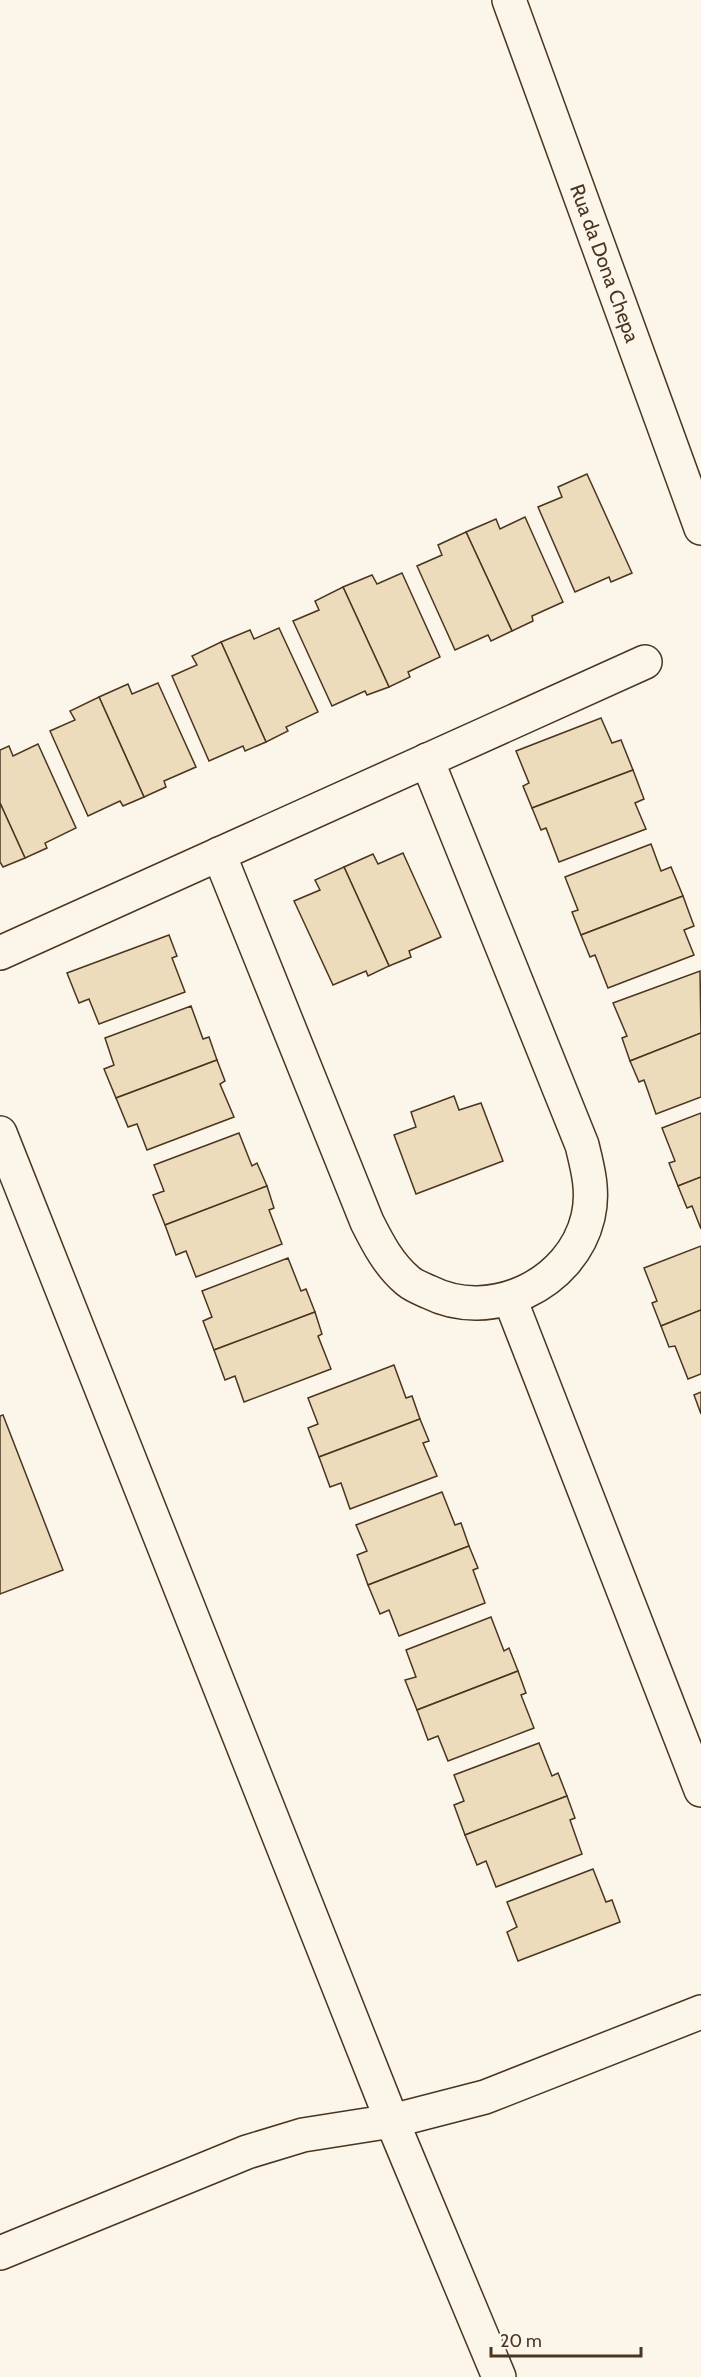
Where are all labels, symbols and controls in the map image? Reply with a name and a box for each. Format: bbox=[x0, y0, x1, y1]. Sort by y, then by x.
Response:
street label: Rua da Dona Chepa bbox=[565, 181, 645, 346]
scale bar bbox=[491, 2320, 641, 2358]
text: 20 m bbox=[500, 2330, 542, 2352]

